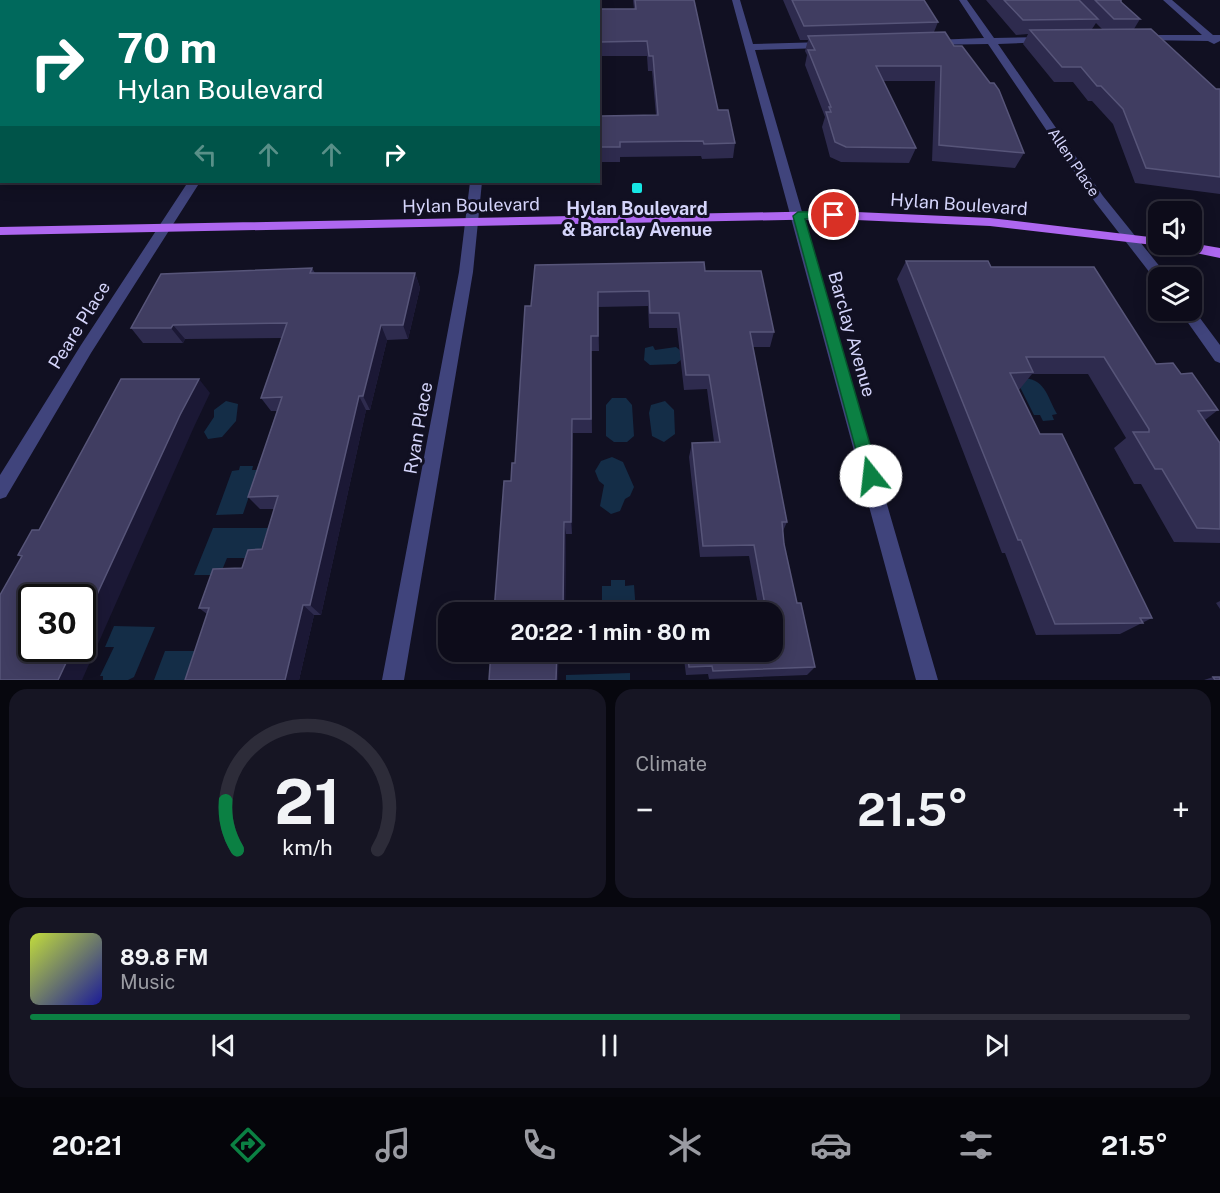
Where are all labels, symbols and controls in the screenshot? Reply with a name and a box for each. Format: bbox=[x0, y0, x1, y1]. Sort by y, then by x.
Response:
text: 70 m bbox=[117, 23, 217, 72]
icon: right bbox=[18, 24, 96, 102]
text: Hylan Boulevard bbox=[117, 73, 324, 105]
street label: Allen Place bbox=[1045, 125, 1103, 199]
icon: left bbox=[189, 138, 222, 171]
icon: ahead bbox=[252, 138, 285, 171]
icon: ahead bbox=[315, 138, 348, 171]
icon: right bbox=[378, 138, 411, 171]
marker: Hylan Boulevard & Barclay Avenue bbox=[630, 181, 644, 195]
pin bbox=[808, 189, 859, 240]
street label: Hylan Boulevard bbox=[890, 189, 1028, 219]
street label: Hylan Boulevard bbox=[402, 193, 540, 217]
place label: Hylan Boulevard & Barclay Avenue bbox=[562, 198, 712, 240]
icon: arrive bbox=[817, 198, 850, 231]
map controls bbox=[1148, 201, 1202, 321]
button: sound bbox=[1148, 201, 1202, 255]
button: layers bbox=[1148, 267, 1202, 321]
street label: Barclay Avenue bbox=[824, 269, 880, 399]
street label: Peare Place bbox=[44, 277, 114, 373]
street label: Ryan Place bbox=[400, 380, 436, 476]
position arrow bbox=[839, 444, 903, 508]
speed limit sign: 30 bbox=[18, 584, 96, 662]
text: 20:22 · 1 min · 80 m bbox=[510, 619, 711, 645]
text: Climate bbox=[636, 752, 707, 776]
text: 21 bbox=[274, 765, 340, 838]
text: 21.5° bbox=[857, 783, 969, 836]
text: − bbox=[636, 791, 654, 829]
text: + bbox=[1172, 791, 1190, 829]
text: km/h bbox=[282, 836, 332, 861]
text: 89.8 FM bbox=[120, 944, 209, 970]
text: Music bbox=[120, 970, 175, 994]
icon: previous bbox=[207, 1029, 240, 1062]
icon: pause bbox=[593, 1029, 626, 1062]
icon: next bbox=[980, 1029, 1013, 1062]
icon: directions bbox=[227, 1124, 269, 1166]
icon: music bbox=[372, 1124, 414, 1166]
icon: phone bbox=[518, 1124, 560, 1166]
icon: climate bbox=[664, 1124, 706, 1166]
icon: car bbox=[810, 1124, 852, 1166]
icon: filters bbox=[955, 1124, 997, 1166]
text: 20:21 bbox=[52, 1129, 123, 1161]
text: 21.5° bbox=[1101, 1129, 1168, 1161]

